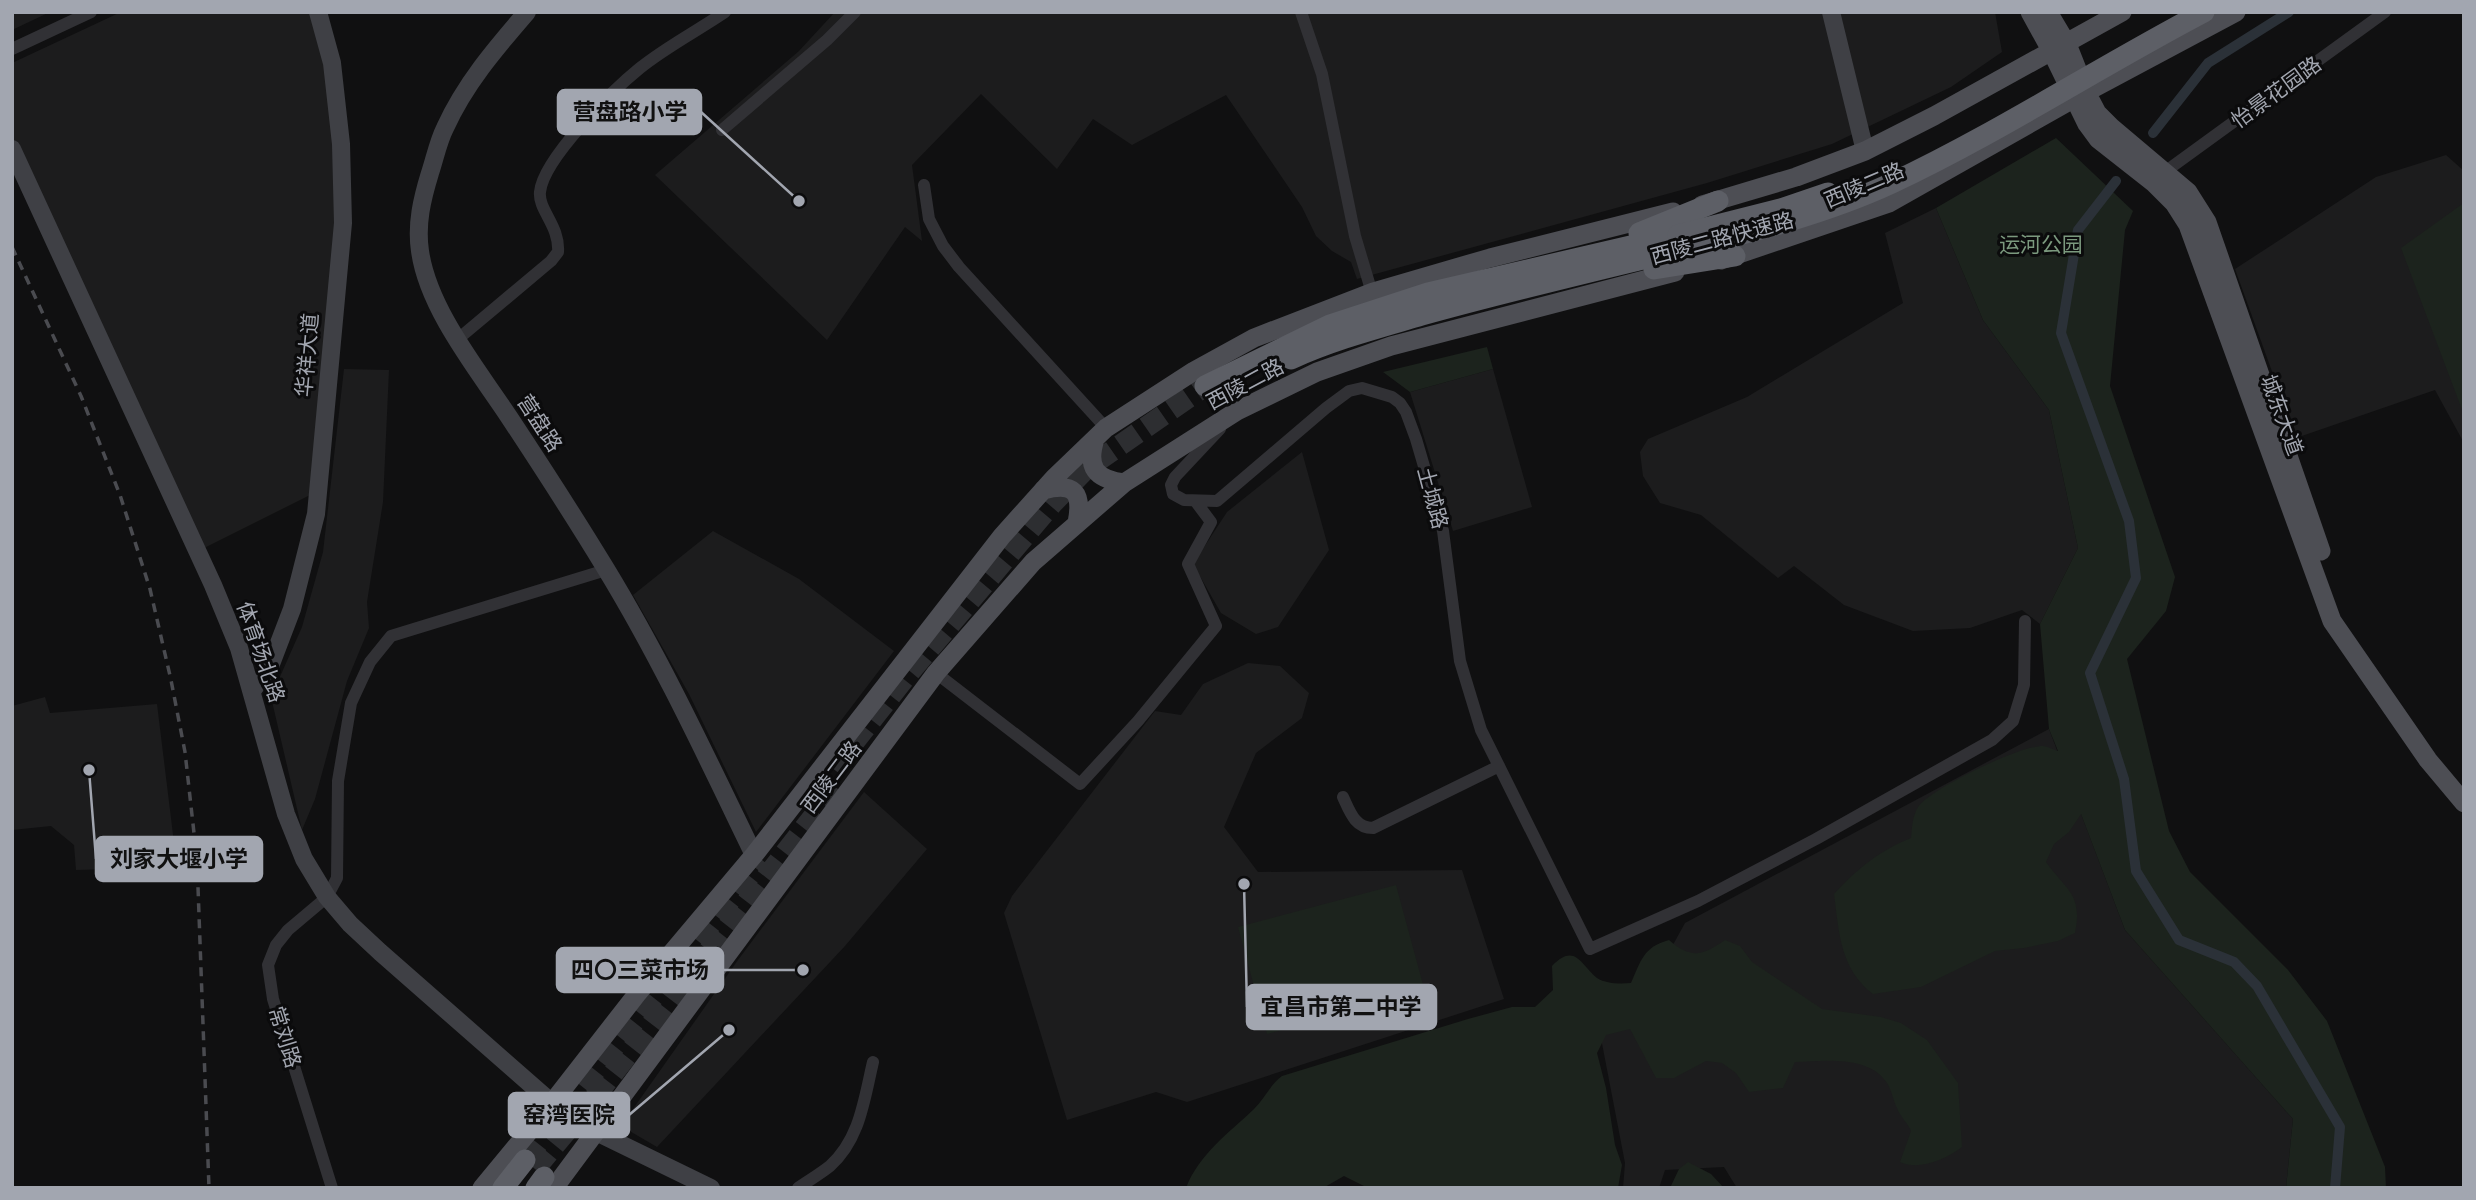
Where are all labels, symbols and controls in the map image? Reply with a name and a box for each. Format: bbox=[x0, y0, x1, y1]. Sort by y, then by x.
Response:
street label: 怡景花园路 bbox=[2225, 49, 2327, 135]
callout: 营盘路小学 bbox=[558, 90, 701, 134]
text: 营盘路小学 bbox=[573, 96, 688, 127]
street label: 西陵二路 bbox=[1820, 155, 1908, 215]
street label: 西陵二路快速路 bbox=[1647, 205, 1797, 271]
park label: 运河公园 bbox=[1999, 230, 2083, 259]
street label: 华祥大道 bbox=[289, 312, 325, 398]
street label: 西陵二路 bbox=[1201, 351, 1289, 417]
street label: 城东大道 bbox=[2254, 371, 2310, 459]
street label: 营盘路 bbox=[511, 389, 569, 457]
street label: 土城路 bbox=[1411, 464, 1455, 532]
street label: 体育场北路 bbox=[230, 598, 292, 706]
street label: 西陵二路 bbox=[794, 735, 868, 819]
callout: 刘家大堰小学 bbox=[96, 837, 262, 881]
text: 刘家大堰小学 bbox=[110, 843, 248, 874]
callout: 四〇三菜市场 bbox=[557, 948, 723, 992]
text: 四〇三菜市场 bbox=[571, 954, 709, 985]
callout: 宜昌市第二中学 bbox=[1247, 985, 1436, 1029]
text: 宜昌市第二中学 bbox=[1261, 991, 1422, 1022]
street label: 常刘路 bbox=[262, 1003, 308, 1071]
callout: 窑湾医院 bbox=[509, 1093, 629, 1137]
text: 窑湾医院 bbox=[523, 1099, 615, 1130]

